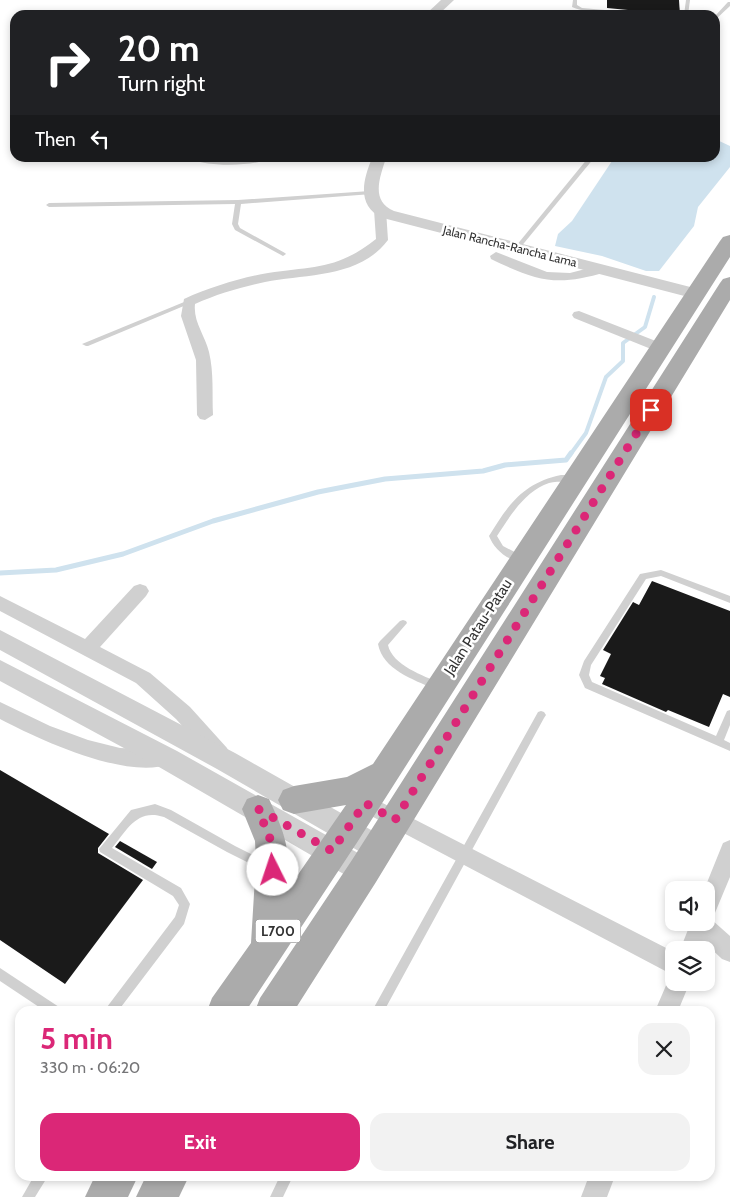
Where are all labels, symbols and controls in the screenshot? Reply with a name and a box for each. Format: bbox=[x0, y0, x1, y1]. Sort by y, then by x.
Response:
text: 20 m bbox=[118, 27, 200, 70]
icon: right bbox=[35, 30, 100, 95]
text: Turn right bbox=[118, 70, 205, 97]
icon: left bbox=[86, 125, 114, 153]
text: Then bbox=[35, 128, 76, 151]
street label: Jalan Rancha-Rancha Lama bbox=[441, 222, 579, 270]
pin bbox=[630, 389, 672, 431]
icon: arrive bbox=[637, 396, 665, 424]
street label: Jalan Patau-Patau bbox=[440, 576, 516, 679]
position arrow bbox=[246, 843, 298, 895]
map controls bbox=[665, 881, 715, 991]
button: sound bbox=[665, 881, 715, 931]
road number: L700 bbox=[256, 919, 300, 942]
button: layers bbox=[665, 941, 715, 991]
text: 5 min bbox=[40, 1020, 113, 1057]
button: close bbox=[638, 1023, 690, 1075]
text: 330 m · 06:20 bbox=[40, 1058, 140, 1077]
button: Exit bbox=[40, 1113, 360, 1171]
button: Share bbox=[370, 1113, 690, 1171]

